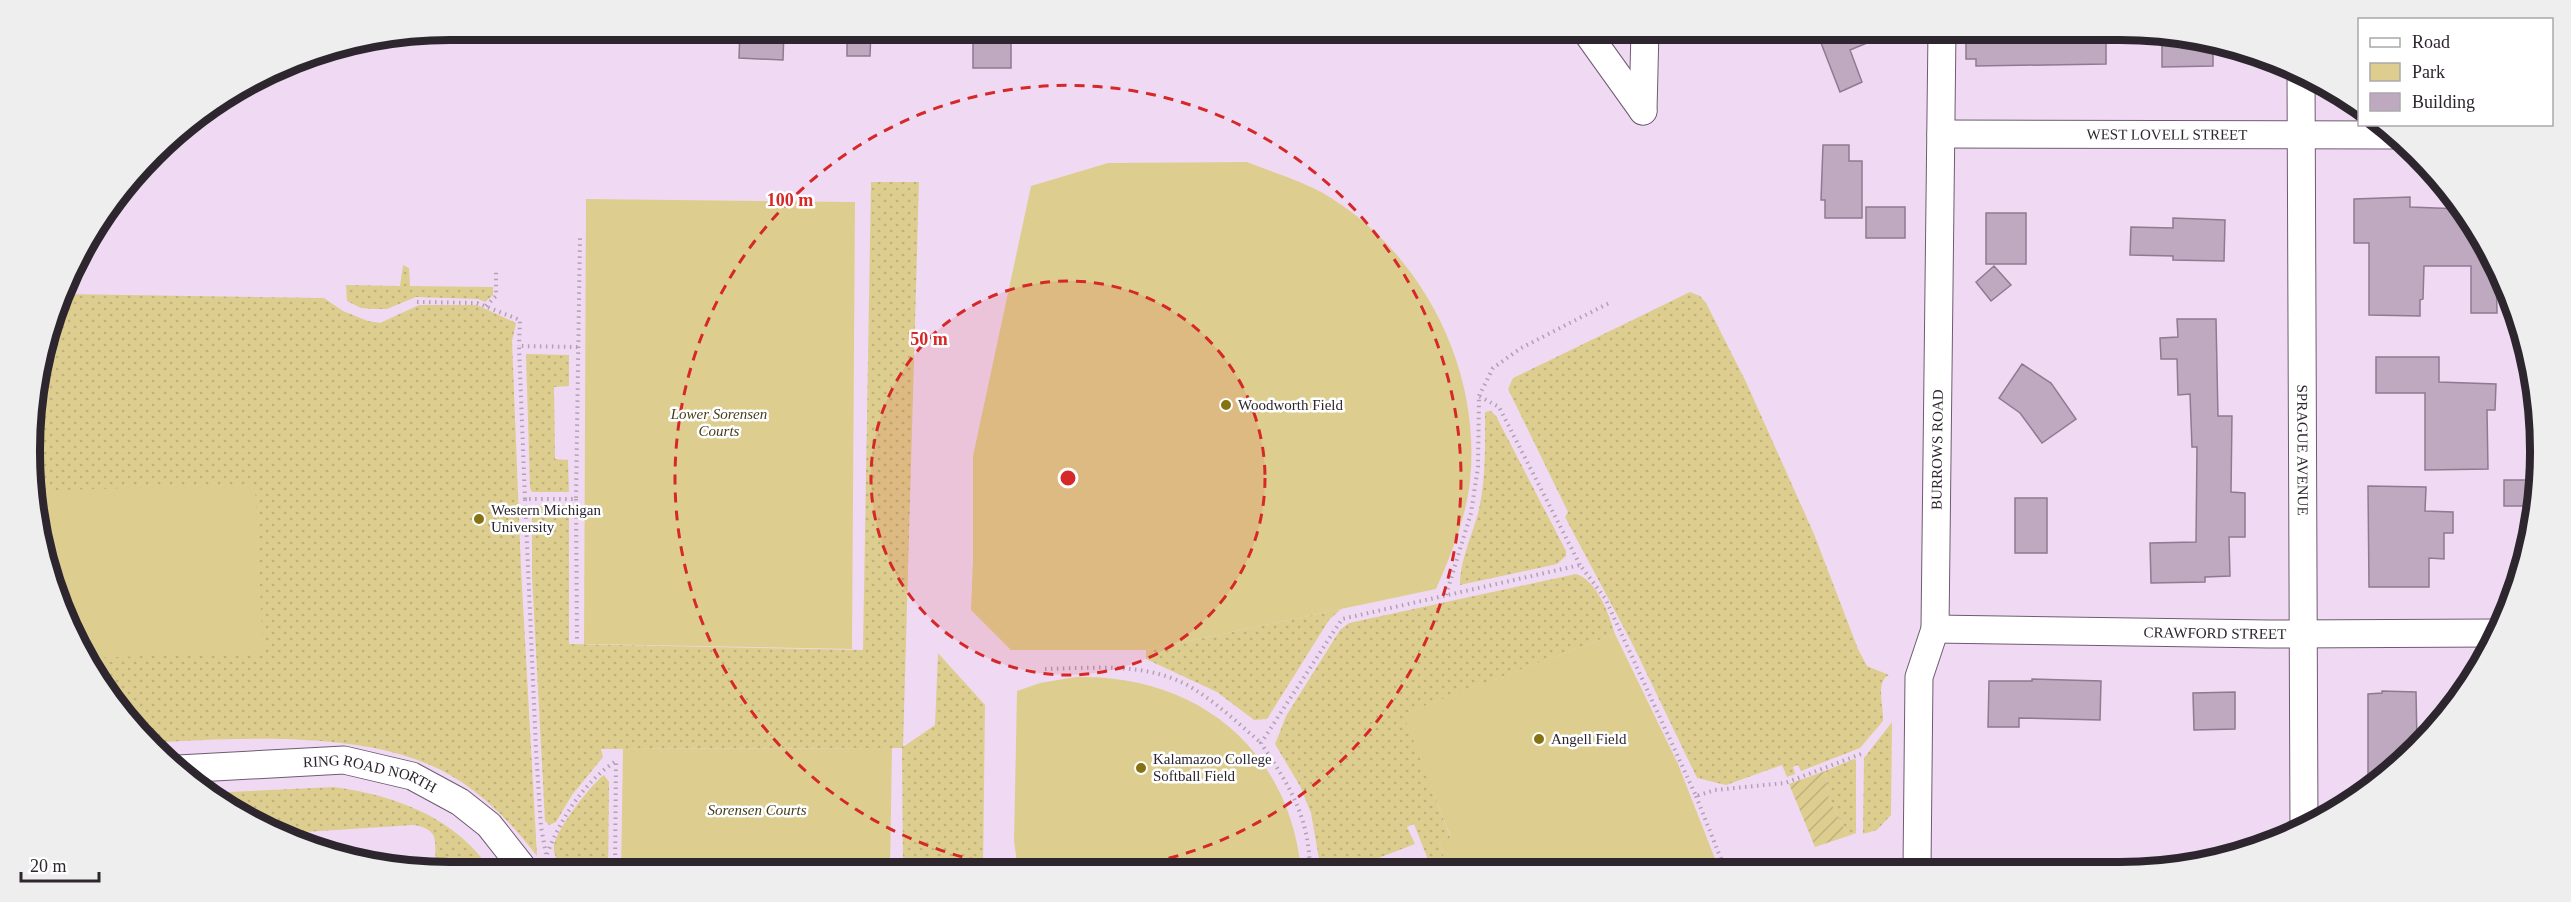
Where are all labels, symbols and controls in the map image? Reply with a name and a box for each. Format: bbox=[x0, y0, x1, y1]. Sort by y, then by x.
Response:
legend bbox=[2358, 18, 2553, 126]
text: Road bbox=[2412, 32, 2450, 52]
text: Park bbox=[2412, 62, 2445, 82]
text: Building bbox=[2412, 92, 2475, 112]
street label: WEST LOVELL STREET bbox=[2087, 126, 2247, 143]
text: 100 m bbox=[767, 190, 813, 210]
text: 50 m bbox=[910, 329, 948, 349]
street label: SPRAGUE AVENUE bbox=[2294, 384, 2311, 516]
street label: BURROWS ROAD bbox=[1928, 389, 1946, 510]
place label: Woodworth Field bbox=[1238, 397, 1344, 413]
marker: Woodworth Field bbox=[1219, 398, 1233, 412]
park label: Lower Sorensen Courts bbox=[670, 406, 767, 439]
centre of rings bbox=[1058, 468, 1078, 488]
place label: Western Michigan University bbox=[491, 502, 602, 535]
marker: Western Michigan University bbox=[472, 512, 486, 526]
street label: CRAWFORD STREET bbox=[2144, 624, 2286, 642]
place label: Angell Field bbox=[1551, 731, 1627, 747]
marker: Angell Field bbox=[1532, 732, 1546, 746]
place label: Kalamazoo College Softball Field bbox=[1153, 751, 1272, 784]
street label: RING ROAD NORTH bbox=[303, 752, 439, 796]
marker: Kalamazoo College Softball Field bbox=[1134, 761, 1148, 775]
park label: Sorensen Courts bbox=[707, 802, 807, 818]
scale bar bbox=[21, 845, 99, 883]
text: 20 m bbox=[30, 856, 67, 876]

